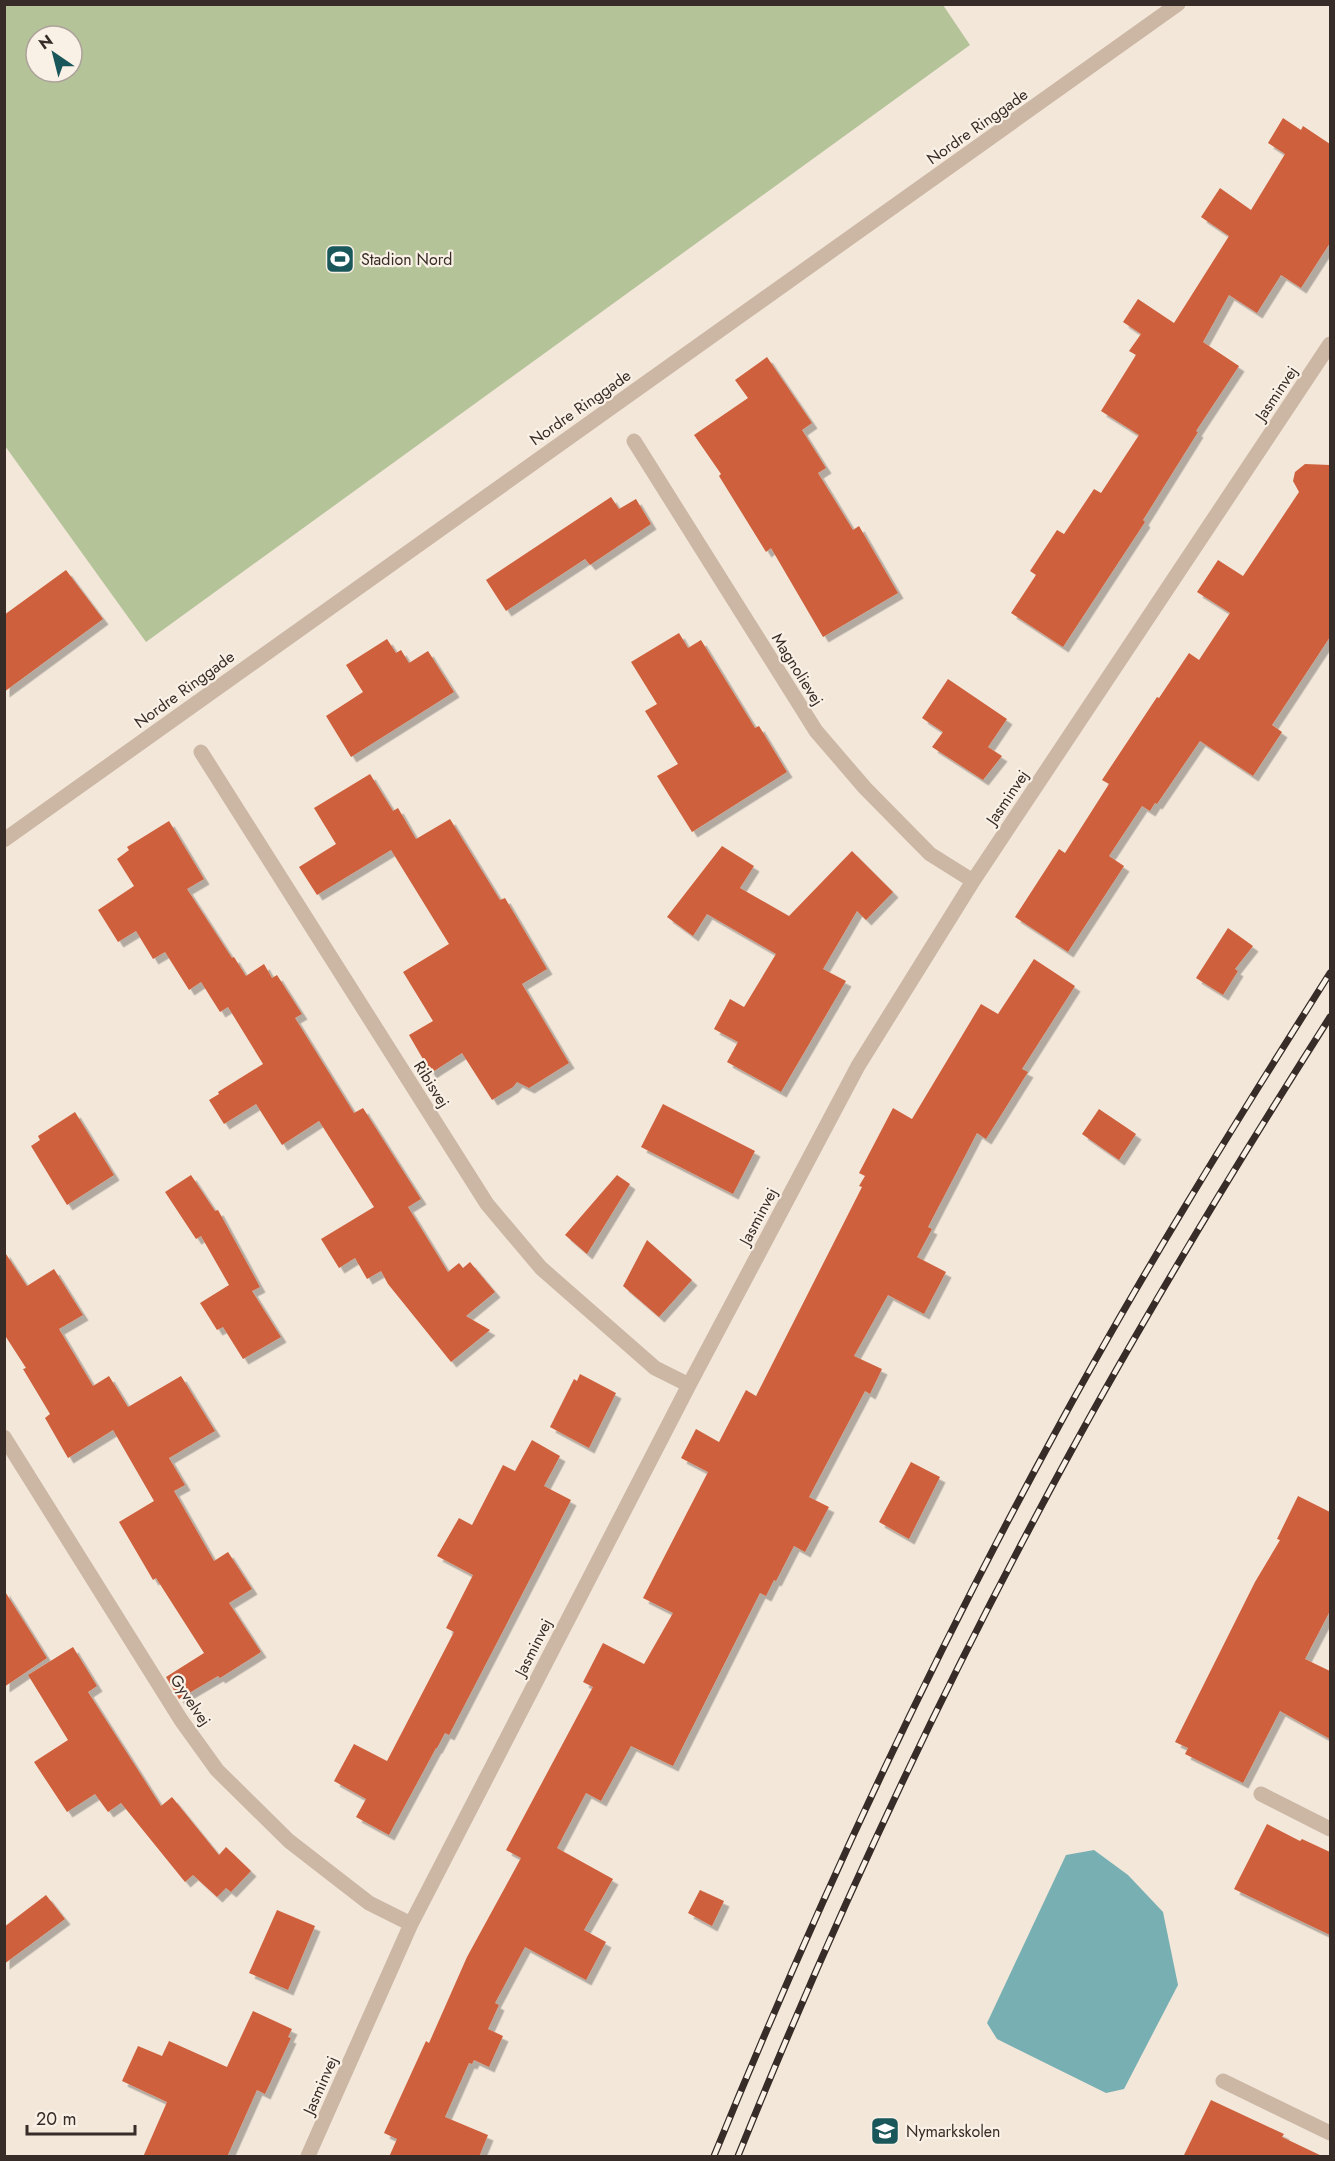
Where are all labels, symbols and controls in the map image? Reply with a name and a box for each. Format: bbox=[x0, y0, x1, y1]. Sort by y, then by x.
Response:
north arrow bbox=[24, 24, 84, 84]
text: N bbox=[34, 29, 57, 55]
street label: Nordre Ringgade bbox=[922, 83, 1033, 170]
sports icon: Stadion Nord bbox=[324, 243, 356, 275]
place label: Stadion Nord bbox=[361, 248, 452, 271]
street label: Jasminvej bbox=[1248, 361, 1303, 427]
street label: Nordre Ringgade bbox=[525, 364, 636, 451]
street label: Magnolievej bbox=[766, 628, 829, 710]
street label: Nordre Ringgade bbox=[129, 645, 239, 734]
street label: Jasminvej bbox=[979, 765, 1034, 831]
street label: Ribisvej bbox=[408, 1056, 455, 1112]
street label: Jasminvej bbox=[733, 1183, 783, 1251]
street label: Jasminvej bbox=[508, 1614, 558, 1682]
street label: Gyvelvej bbox=[165, 1670, 216, 1731]
street label: Jasminvej bbox=[297, 2052, 344, 2120]
scale bar bbox=[27, 2098, 135, 2136]
text: 20 m bbox=[36, 2106, 76, 2132]
school or university icon: Nymarkskolen bbox=[869, 2115, 901, 2147]
place label: Nymarkskolen bbox=[906, 2120, 1000, 2143]

